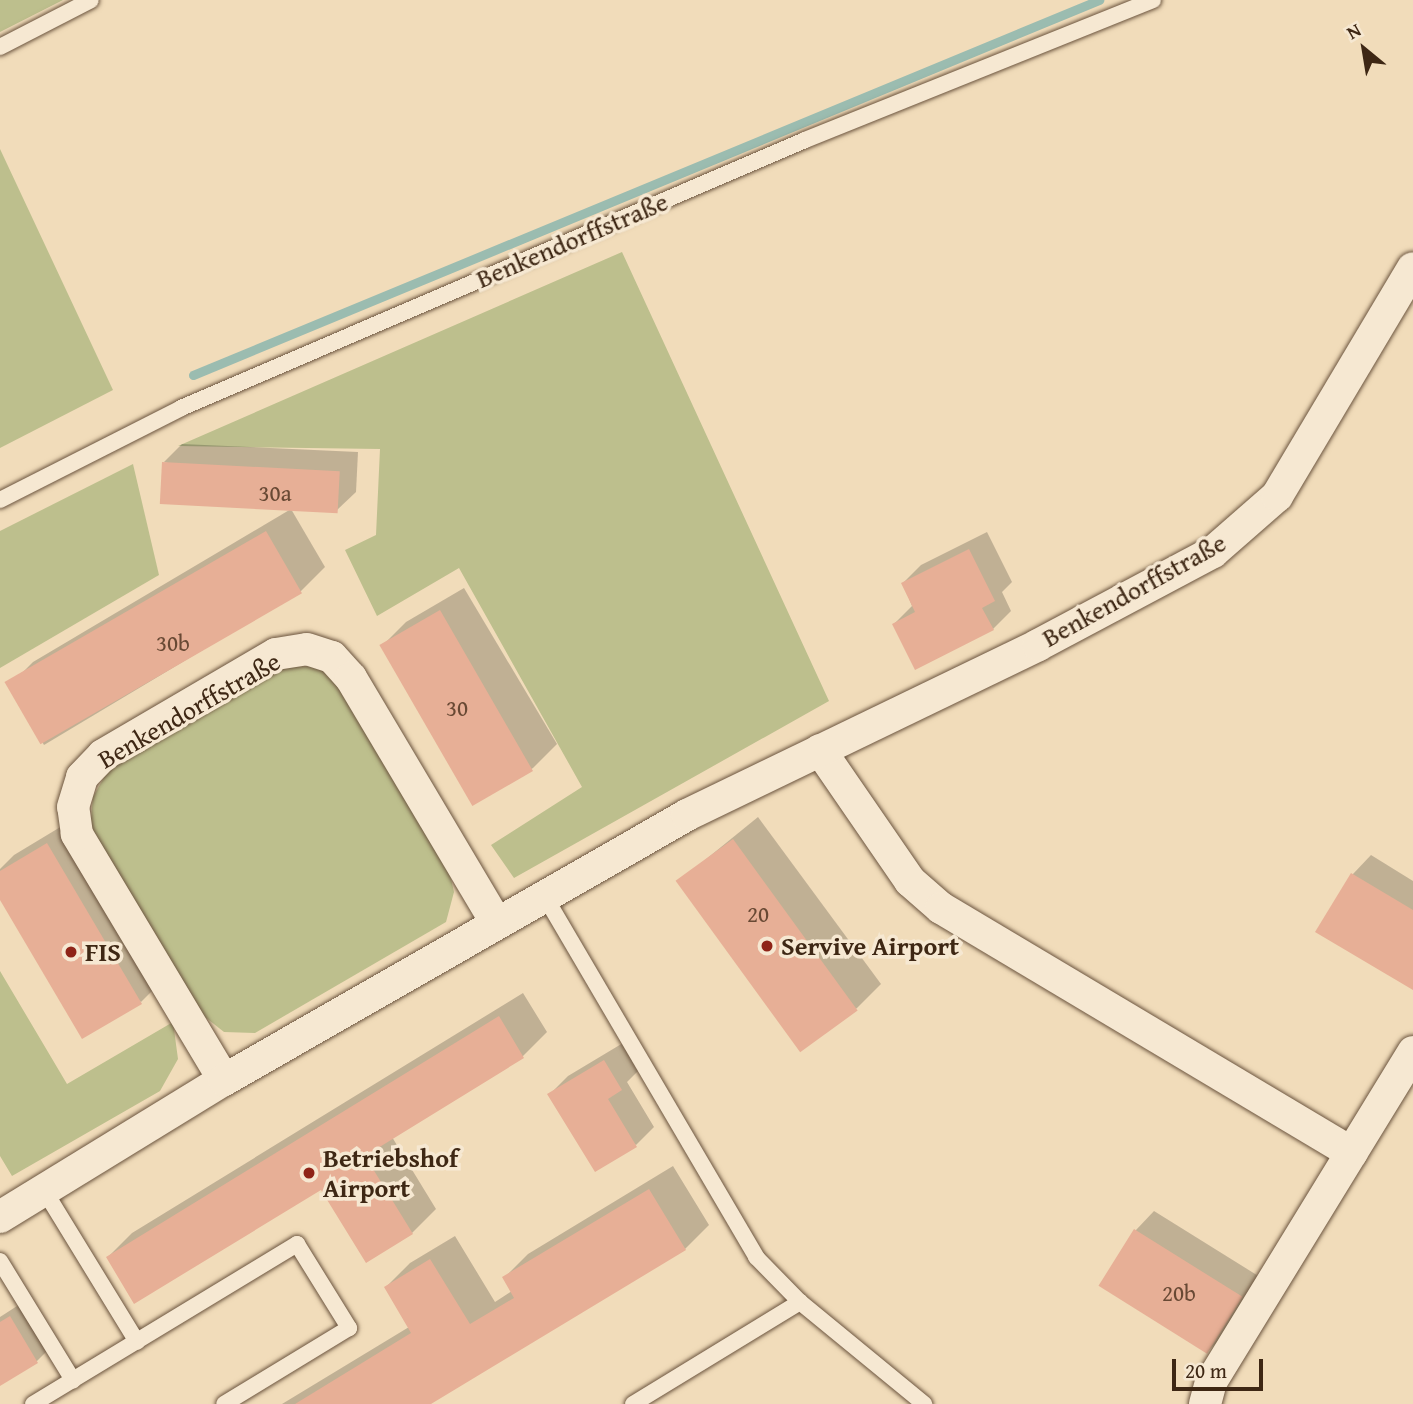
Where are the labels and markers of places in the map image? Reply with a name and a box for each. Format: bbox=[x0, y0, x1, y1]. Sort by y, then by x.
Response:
place label: Servive Airport bbox=[781, 930, 959, 962]
place label: FIS bbox=[85, 936, 121, 968]
marker: Servive Airport bbox=[759, 938, 775, 954]
marker: FIS bbox=[63, 944, 79, 960]
place label: Betriebshof Airport bbox=[323, 1142, 458, 1204]
marker: Betriebshof Airport bbox=[301, 1165, 317, 1181]

